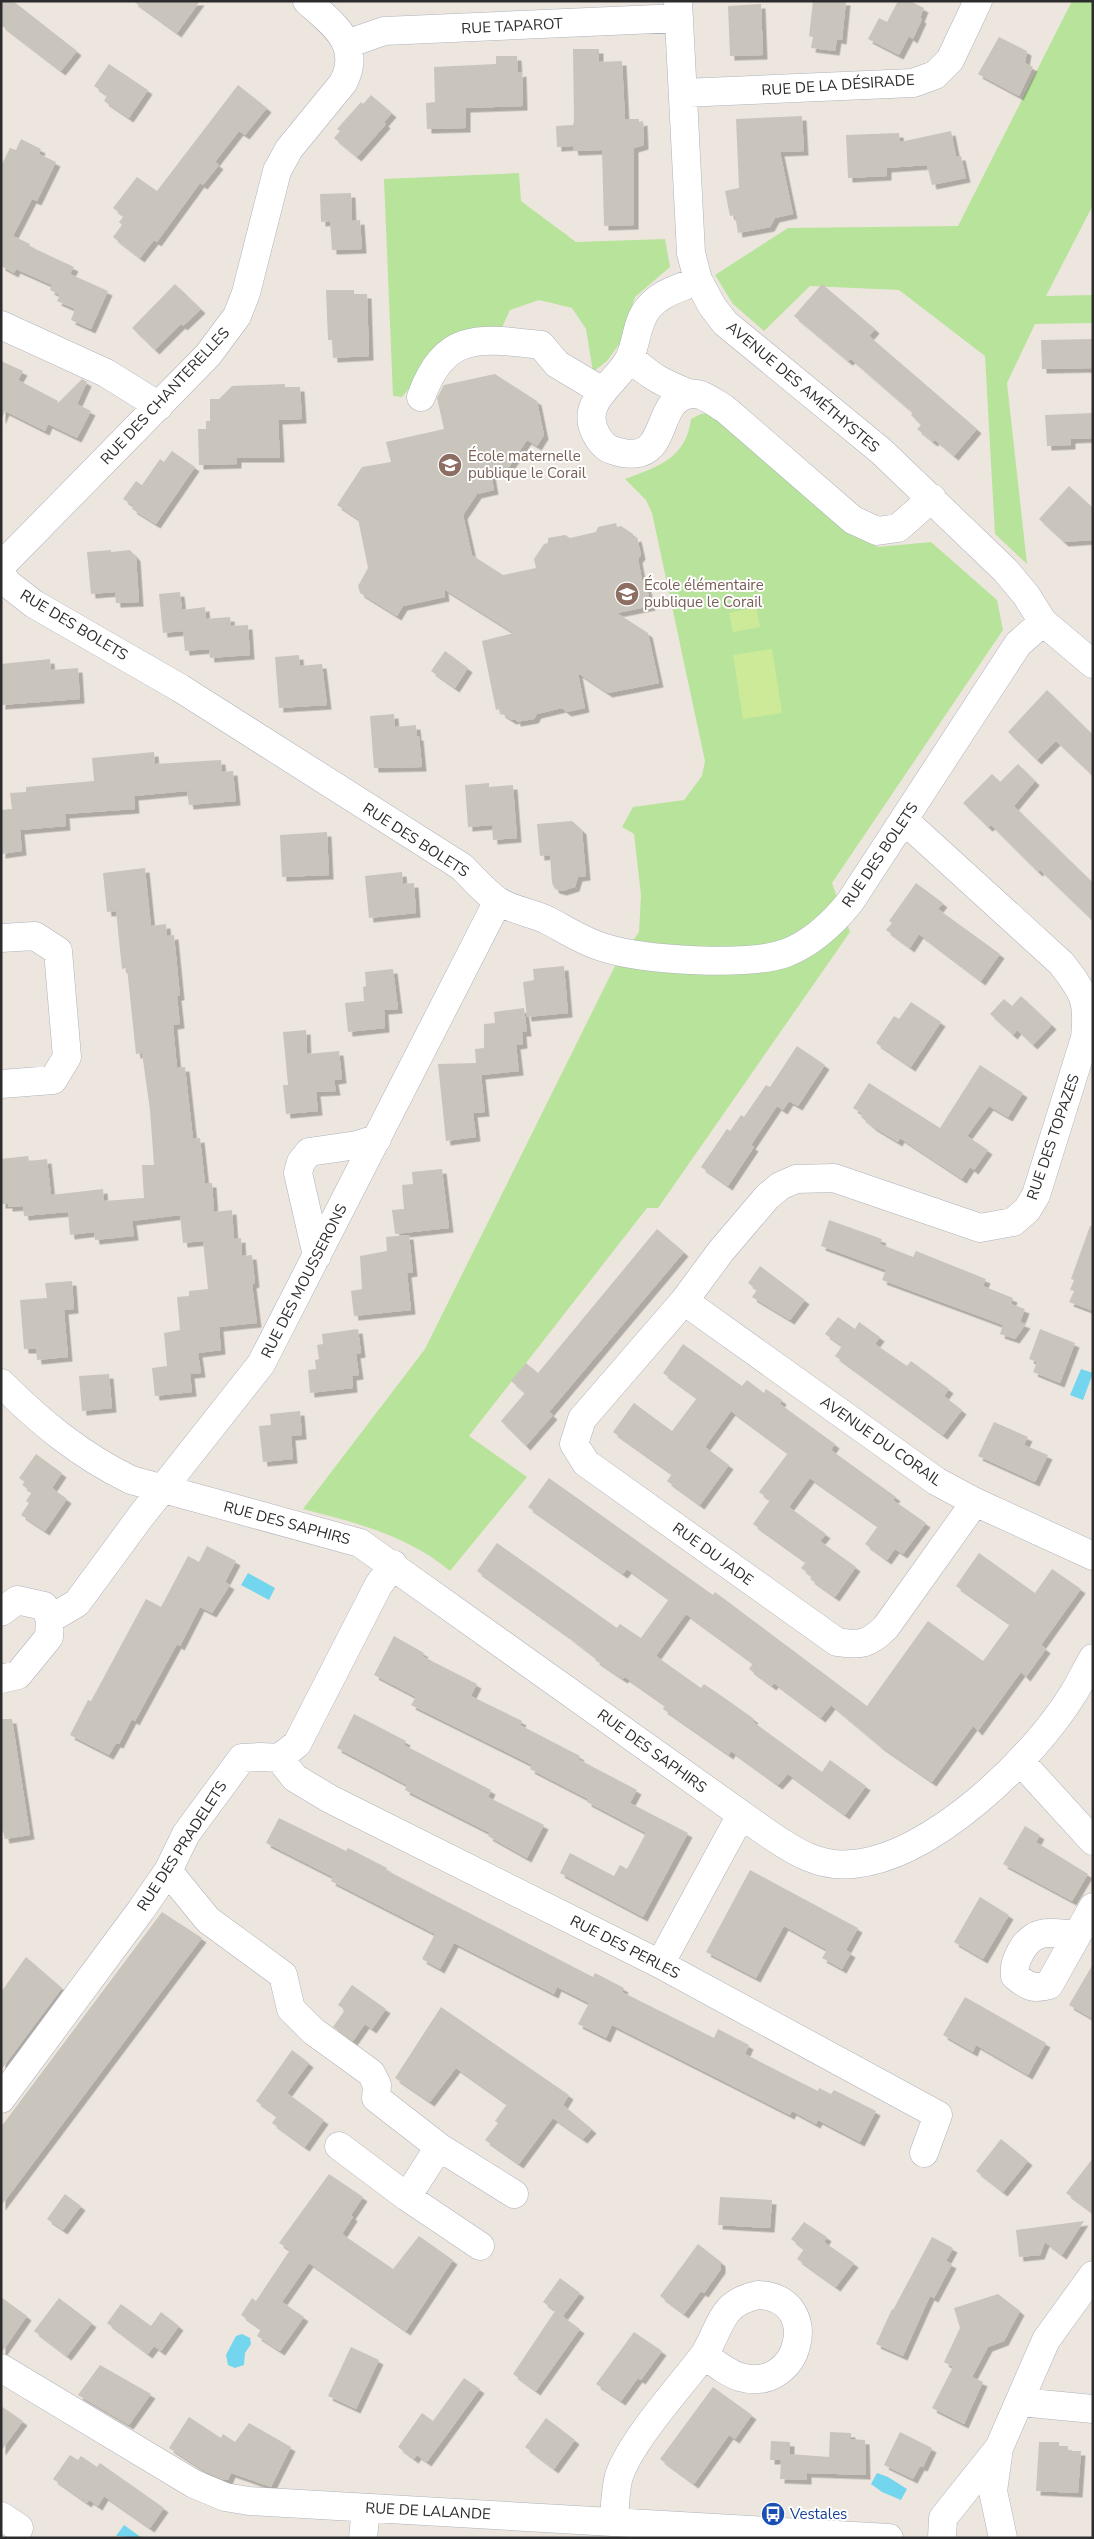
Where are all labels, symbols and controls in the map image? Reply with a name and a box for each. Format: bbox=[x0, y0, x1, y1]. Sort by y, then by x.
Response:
street label: RUE TAPAROT bbox=[461, 13, 563, 39]
street label: RUE DE LA DÉSIRADE bbox=[761, 70, 915, 100]
street label: AVENUE DES AMÉTHYSTES bbox=[722, 317, 884, 457]
street label: RUE DES CHANTERELLES bbox=[96, 323, 234, 469]
place label: École maternelle publique le Corail bbox=[468, 446, 587, 483]
school or university icon: École maternelle publique le Corail bbox=[437, 452, 463, 478]
place label: École élémentaire publique le Corail bbox=[644, 575, 764, 612]
school or university icon: École élémentaire publique le Corail bbox=[614, 581, 640, 607]
street label: RUE DES BOLETS bbox=[16, 585, 132, 665]
street label: RUE DES BOLETS bbox=[359, 798, 473, 882]
street label: RUE DES BOLETS bbox=[837, 799, 923, 911]
street label: RUE DES TOPAZES bbox=[1022, 1071, 1084, 1203]
street label: RUE DES MOUSSERONS bbox=[256, 1200, 352, 1362]
street label: AVENUE DU CORAIL bbox=[816, 1392, 946, 1490]
street label: RUE DES SAPHIRS bbox=[221, 1496, 353, 1550]
street label: RUE DU JADE bbox=[669, 1518, 757, 1590]
street label: RUE DES SAPHIRS bbox=[593, 1705, 711, 1797]
street label: RUE DES PRADELETS bbox=[132, 1777, 232, 1915]
street label: RUE DES PERLES bbox=[567, 1911, 683, 1983]
street label: RUE DE LALANDE bbox=[365, 2498, 491, 2524]
bus stop icon: Vestales bbox=[760, 2501, 786, 2527]
place label: Vestales bbox=[789, 2504, 847, 2524]

